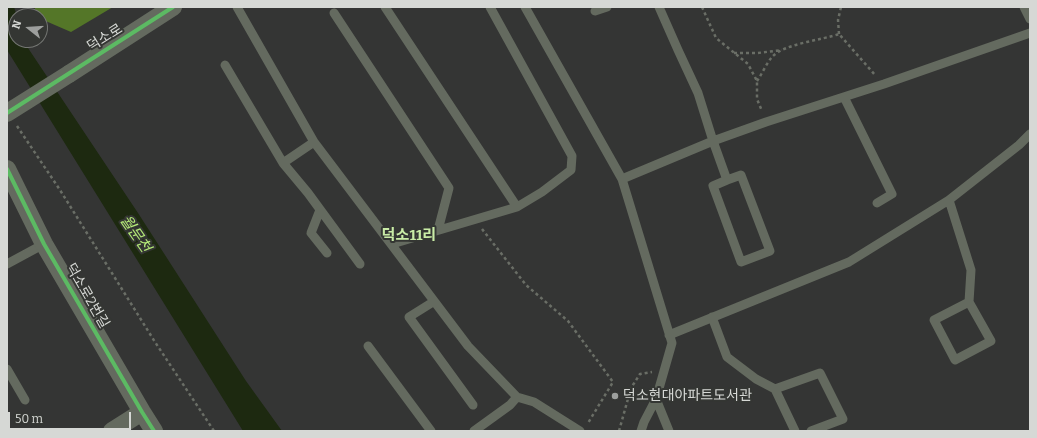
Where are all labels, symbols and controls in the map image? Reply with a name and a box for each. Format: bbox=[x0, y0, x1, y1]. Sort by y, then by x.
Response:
north arrow bbox=[8, 8, 48, 48]
text: N bbox=[10, 19, 24, 31]
street label: 덕소로 bbox=[84, 21, 126, 55]
water label: 월문천 bbox=[116, 212, 154, 256]
district label: 덕소11리 bbox=[382, 227, 436, 245]
street label: 덕소로2번길 bbox=[62, 261, 112, 331]
place label: 덕소현대아파트도서관 bbox=[623, 388, 752, 404]
marker: 덕소현대아파트도서관 bbox=[610, 391, 620, 401]
scale bar bbox=[10, 404, 133, 430]
text: 50 m bbox=[15, 412, 43, 426]

